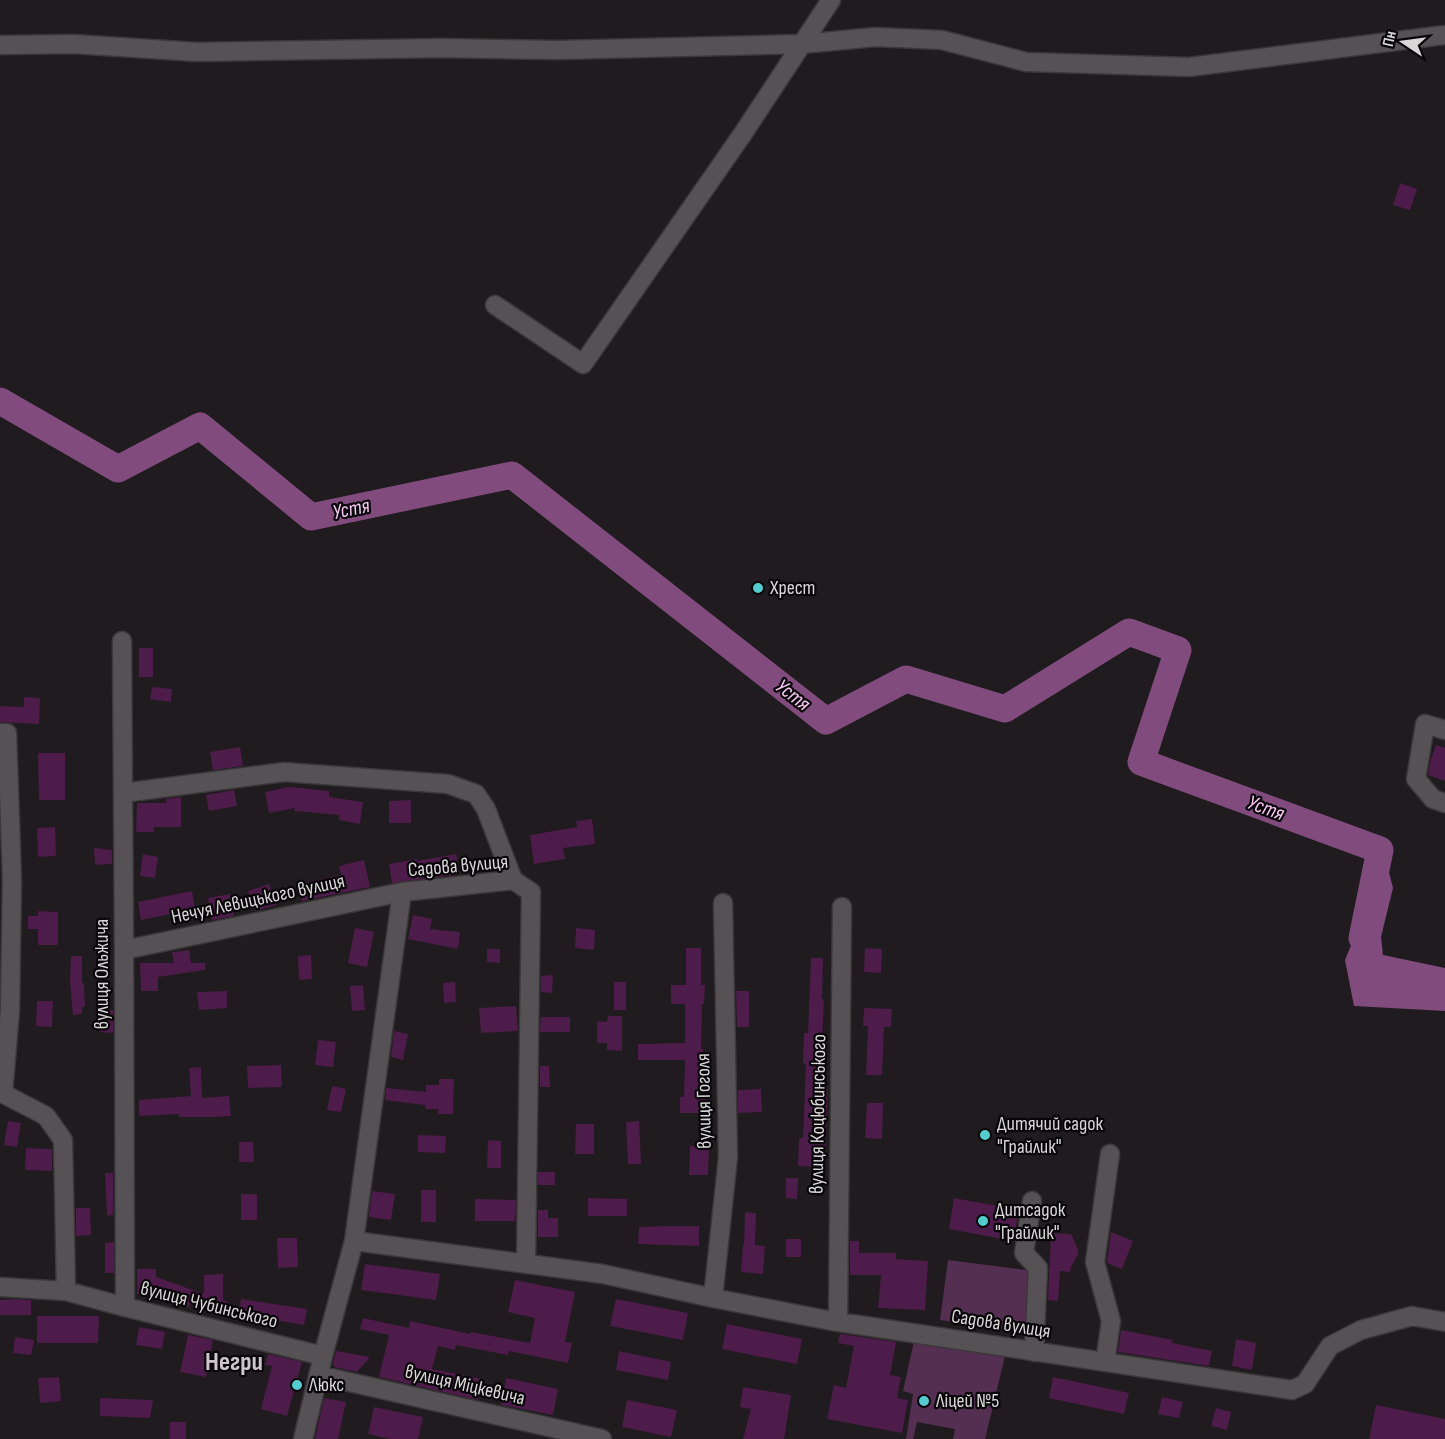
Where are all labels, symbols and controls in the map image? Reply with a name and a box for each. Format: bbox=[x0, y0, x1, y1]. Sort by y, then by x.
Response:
north arrow bbox=[1373, 12, 1433, 72]
text: Пн bbox=[1379, 29, 1401, 49]
water label: Устя bbox=[330, 493, 372, 525]
place label: Хрест bbox=[769, 576, 815, 600]
marker: Хрест bbox=[751, 581, 765, 595]
water label: Устя bbox=[771, 674, 815, 716]
water label: Устя bbox=[1244, 790, 1288, 826]
street label: Садова вулиця bbox=[407, 850, 509, 882]
street label: Нечуя Левицького вулиця bbox=[169, 869, 347, 929]
street label: вулиця Ольжича bbox=[90, 919, 114, 1029]
street label: вулиця Коцюбинського bbox=[805, 1034, 831, 1194]
street label: вулиця Гоголя bbox=[691, 1053, 717, 1149]
place label: Дитячий садок "Грайлик" bbox=[997, 1112, 1104, 1159]
marker: Дитячий садок "Грайлик" bbox=[978, 1128, 992, 1142]
place label: Дитсадок "Грайлик" bbox=[995, 1198, 1066, 1245]
marker: Дитсадок "Грайлик" bbox=[976, 1214, 990, 1228]
street label: вулиця Чубинського bbox=[138, 1276, 280, 1334]
street label: Садова вулиця bbox=[950, 1304, 1052, 1344]
district label: Негри bbox=[205, 1347, 263, 1378]
street label: вулиця Міцкевича bbox=[403, 1360, 527, 1410]
place label: Люкс bbox=[308, 1373, 344, 1397]
marker: Люкс bbox=[290, 1378, 304, 1392]
place label: Ліцей №5 bbox=[935, 1389, 999, 1413]
marker: Ліцей №5 bbox=[917, 1394, 931, 1408]

